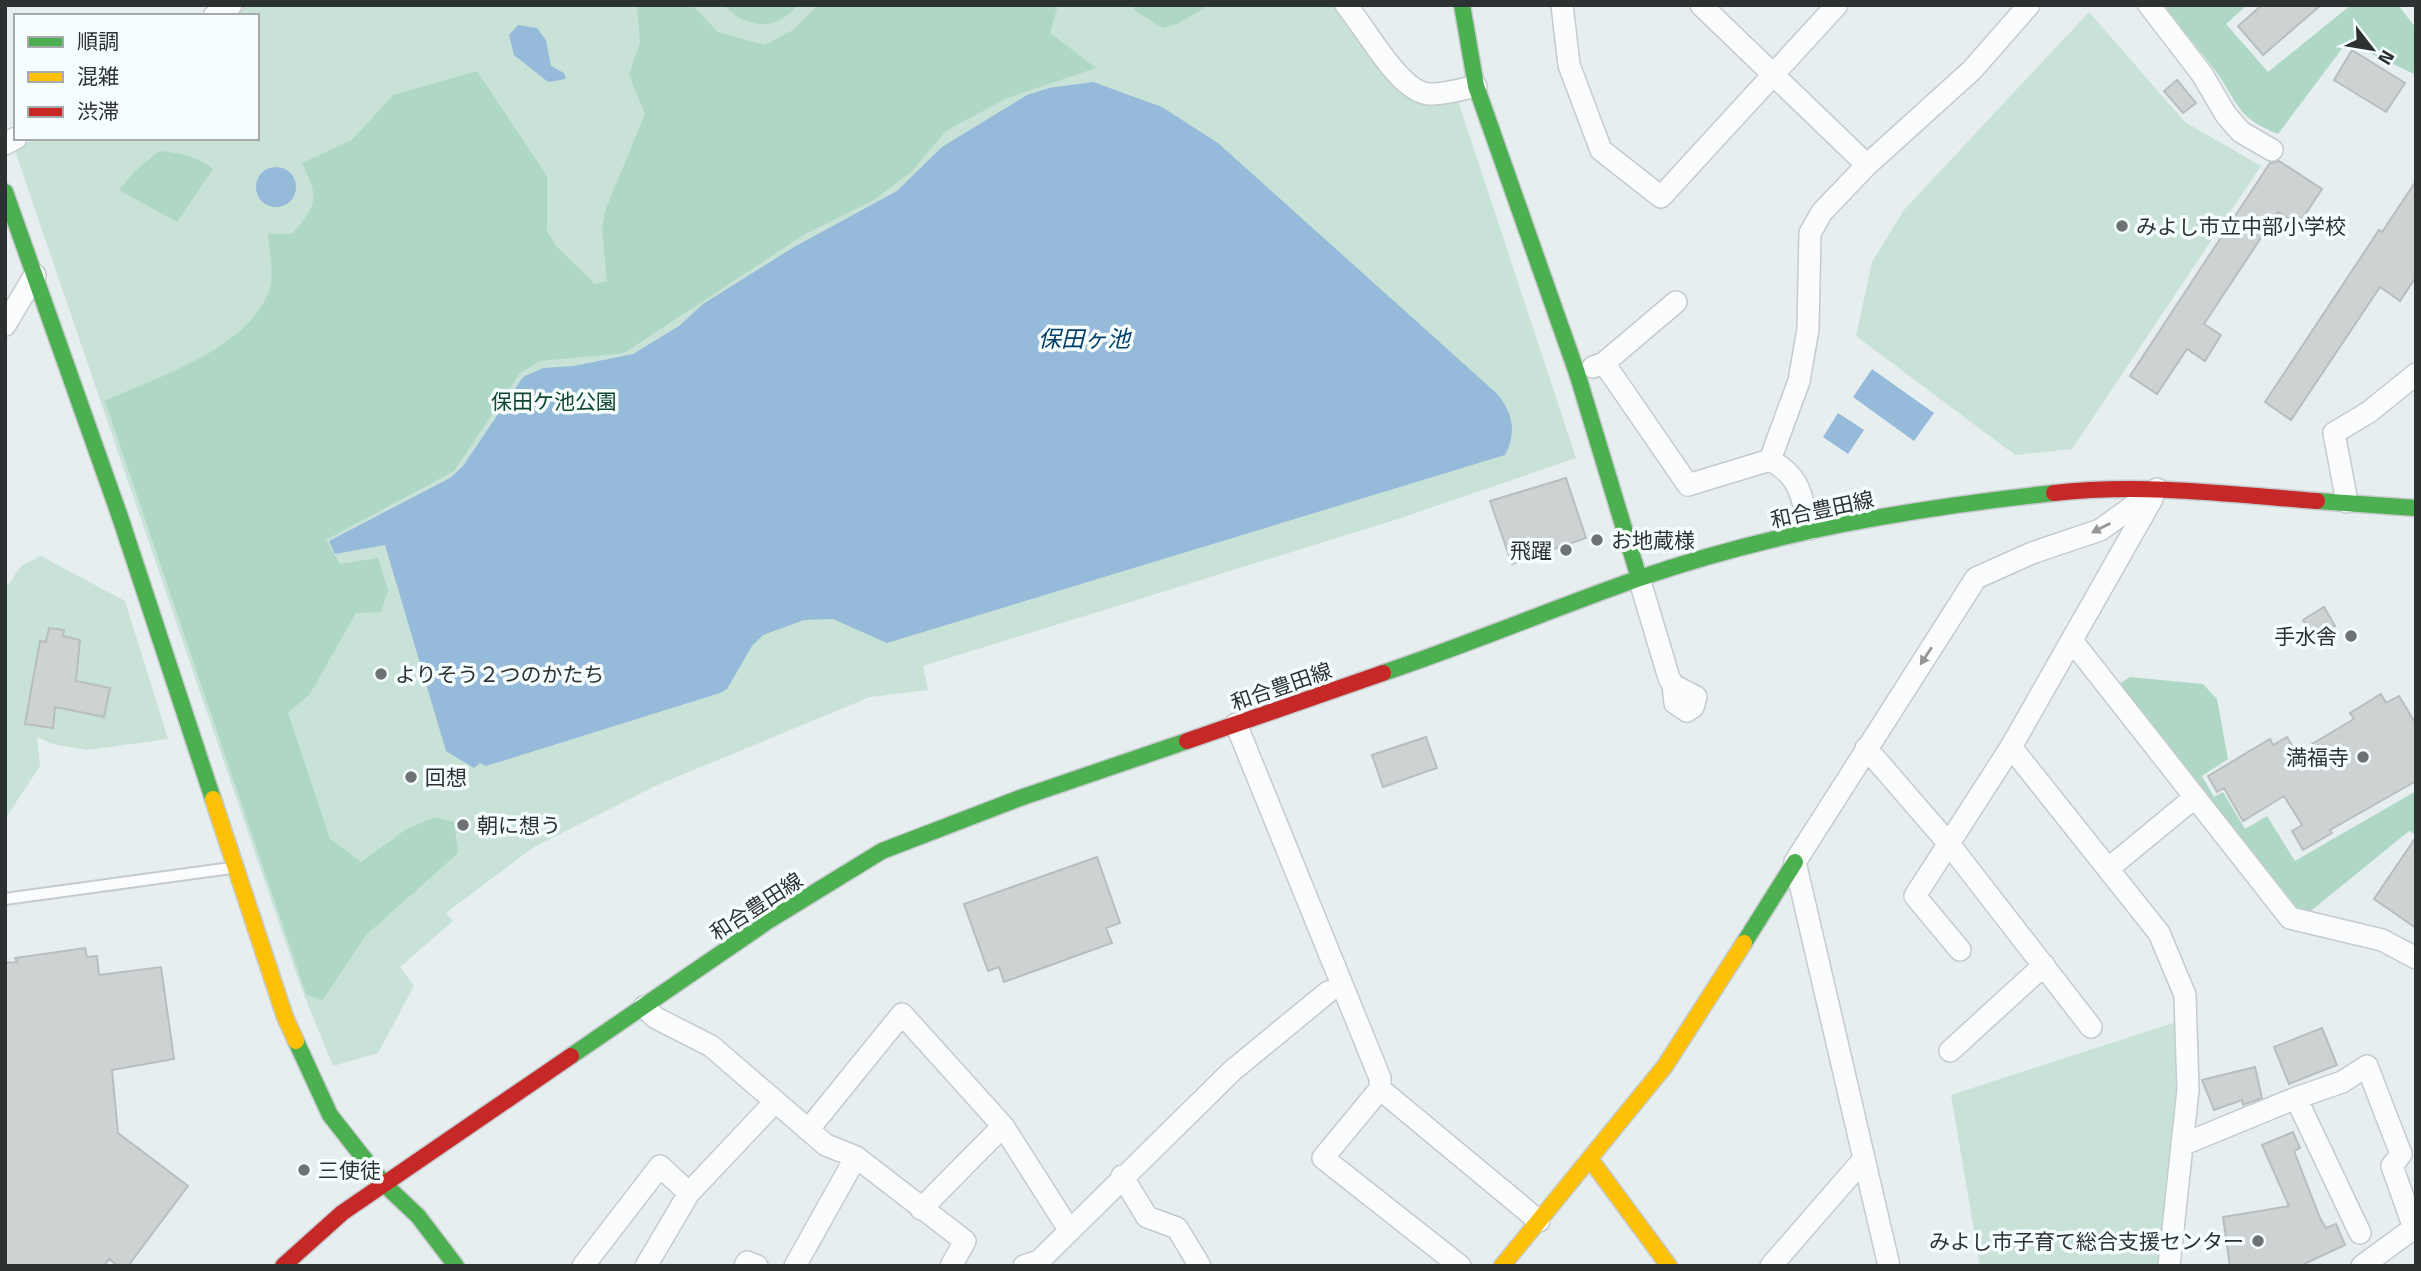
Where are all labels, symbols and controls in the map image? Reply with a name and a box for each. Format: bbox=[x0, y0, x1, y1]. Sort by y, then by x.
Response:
legend bbox=[14, 14, 259, 140]
north arrow bbox=[2337, 14, 2407, 84]
text: 順調 bbox=[77, 25, 119, 57]
text: N bbox=[2371, 45, 2403, 71]
text: 混雑 bbox=[77, 60, 119, 92]
text: 渋滞 bbox=[77, 95, 119, 127]
place label: みよし市立中部小学校 bbox=[2136, 210, 2346, 242]
marker: みよし市立中部小学校 bbox=[2114, 218, 2130, 234]
water label: 保田ヶ池 bbox=[1038, 321, 1132, 356]
park label: 保田ケ池公園 bbox=[491, 385, 617, 417]
street label: 和合豊田線 bbox=[1767, 482, 1877, 536]
one-way arrow bbox=[2091, 522, 2111, 533]
place label: お地蔵様 bbox=[1611, 524, 1695, 556]
marker: お地蔵様 bbox=[1589, 532, 1605, 548]
place label: 飛躍 bbox=[1510, 534, 1552, 566]
marker: 飛躍 bbox=[1558, 542, 1574, 558]
place label: 手水舎 bbox=[2274, 620, 2337, 652]
marker: 手水舎 bbox=[2343, 628, 2359, 644]
one-way arrow bbox=[1919, 646, 1932, 665]
street label: 和合豊田線 bbox=[1226, 654, 1336, 718]
place label: よりそう２つのかたち bbox=[395, 658, 605, 690]
marker: よりそう２つのかたち bbox=[373, 666, 389, 682]
place label: 満福寺 bbox=[2286, 741, 2349, 773]
marker: 満福寺 bbox=[2355, 749, 2371, 765]
place label: 回想 bbox=[425, 761, 467, 793]
marker: 回想 bbox=[403, 769, 419, 785]
place label: 朝に想う bbox=[477, 809, 561, 841]
marker: 朝に想う bbox=[455, 817, 471, 833]
street label: 和合豊田線 bbox=[703, 864, 809, 948]
place label: 三使徒 bbox=[318, 1154, 381, 1186]
marker: 三使徒 bbox=[296, 1162, 312, 1178]
place label: みよし市子育て総合支援センター bbox=[1929, 1225, 2244, 1257]
marker: みよし市子育て総合支援センター bbox=[2250, 1233, 2266, 1249]

